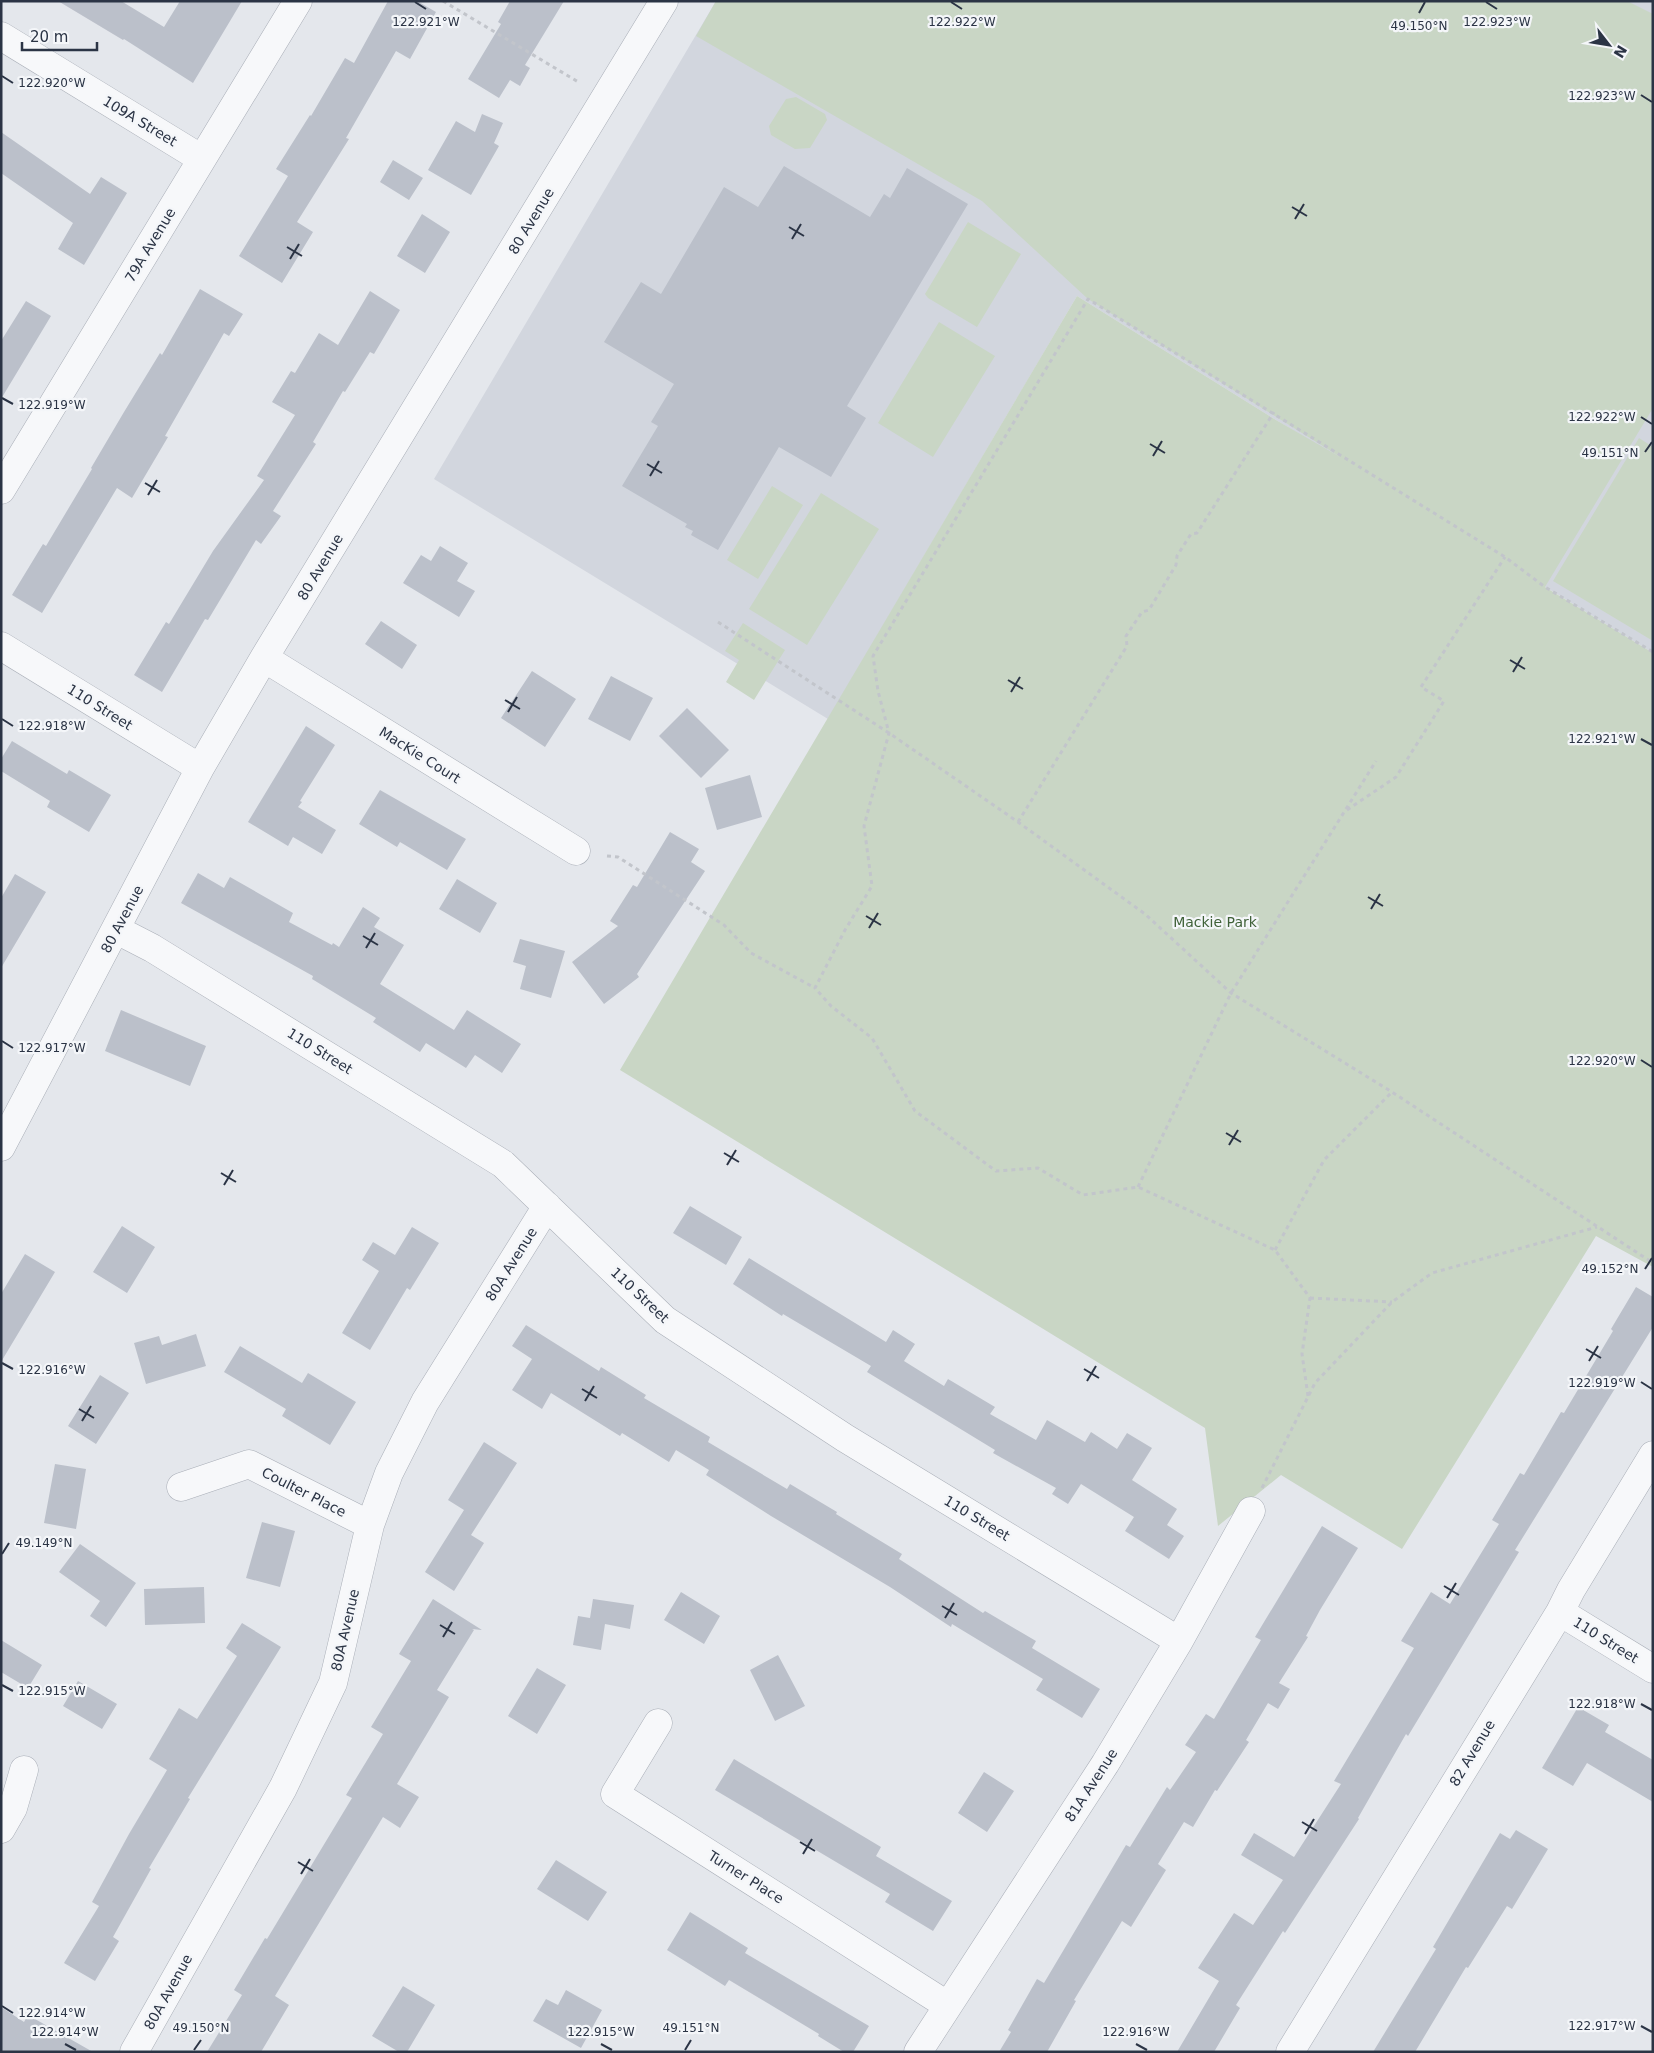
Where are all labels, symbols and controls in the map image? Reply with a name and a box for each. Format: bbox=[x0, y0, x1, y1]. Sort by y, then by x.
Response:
text: 122.921°W bbox=[392, 15, 460, 29]
text: 122.922°W bbox=[928, 15, 996, 29]
text: 122.923°W bbox=[1463, 15, 1531, 29]
text: 49.150°N bbox=[1391, 19, 1447, 33]
scale bar bbox=[22, 20, 98, 52]
north arrow bbox=[1584, 20, 1634, 70]
text: 20 m bbox=[30, 28, 68, 46]
text: N bbox=[1610, 43, 1630, 61]
text: 122.920°W bbox=[18, 76, 86, 90]
text: 122.923°W bbox=[1568, 89, 1636, 103]
street label: 109A Street bbox=[100, 93, 180, 150]
street label: 80 Avenue bbox=[505, 185, 557, 257]
street label: 79A Avenue bbox=[122, 205, 178, 285]
text: 122.919°W bbox=[18, 398, 86, 412]
text: 122.922°W bbox=[1568, 410, 1636, 424]
text: 49.151°N bbox=[1582, 446, 1638, 460]
street label: 80 Avenue bbox=[294, 531, 346, 603]
street label: 110 Street bbox=[65, 681, 136, 734]
text: 122.918°W bbox=[18, 719, 86, 733]
street label: MacKie Court bbox=[376, 724, 464, 787]
text: 122.921°W bbox=[1568, 732, 1636, 746]
street label: 80 Avenue bbox=[97, 882, 147, 956]
park label: Mackie Park bbox=[1173, 914, 1258, 930]
street label: 110 Street bbox=[285, 1025, 356, 1078]
text: 122.917°W bbox=[18, 1041, 86, 1055]
text: 122.920°W bbox=[1568, 1054, 1636, 1068]
street label: 80A Avenue bbox=[482, 1224, 540, 1304]
text: 49.152°N bbox=[1582, 1262, 1638, 1276]
street label: 110 Street bbox=[608, 1264, 673, 1326]
text: 122.916°W bbox=[18, 1363, 86, 1377]
text: 122.919°W bbox=[1568, 1376, 1636, 1390]
street label: Coulter Place bbox=[259, 1464, 349, 1520]
street label: 110 Street bbox=[941, 1492, 1013, 1544]
text: 49.149°N bbox=[16, 1536, 72, 1550]
street label: 80A Avenue bbox=[328, 1587, 362, 1673]
street label: 110 Street bbox=[1571, 1614, 1642, 1667]
text: 122.915°W bbox=[18, 1684, 86, 1698]
text: 122.918°W bbox=[1568, 1697, 1636, 1711]
street label: 82 Avenue bbox=[1446, 1717, 1498, 1789]
street label: 81A Avenue bbox=[1061, 1745, 1121, 1825]
street label: Turner Place bbox=[705, 1847, 787, 1907]
street label: 80A Avenue bbox=[141, 1951, 195, 2033]
text: 122.914°W bbox=[18, 2006, 86, 2020]
text: 122.917°W bbox=[1568, 2019, 1636, 2033]
text: 49.150°N bbox=[173, 2021, 229, 2035]
text: 49.151°N bbox=[663, 2021, 719, 2035]
text: 122.914°W bbox=[31, 2025, 99, 2039]
text: 122.915°W bbox=[567, 2025, 635, 2039]
text: 122.916°W bbox=[1102, 2025, 1170, 2039]

